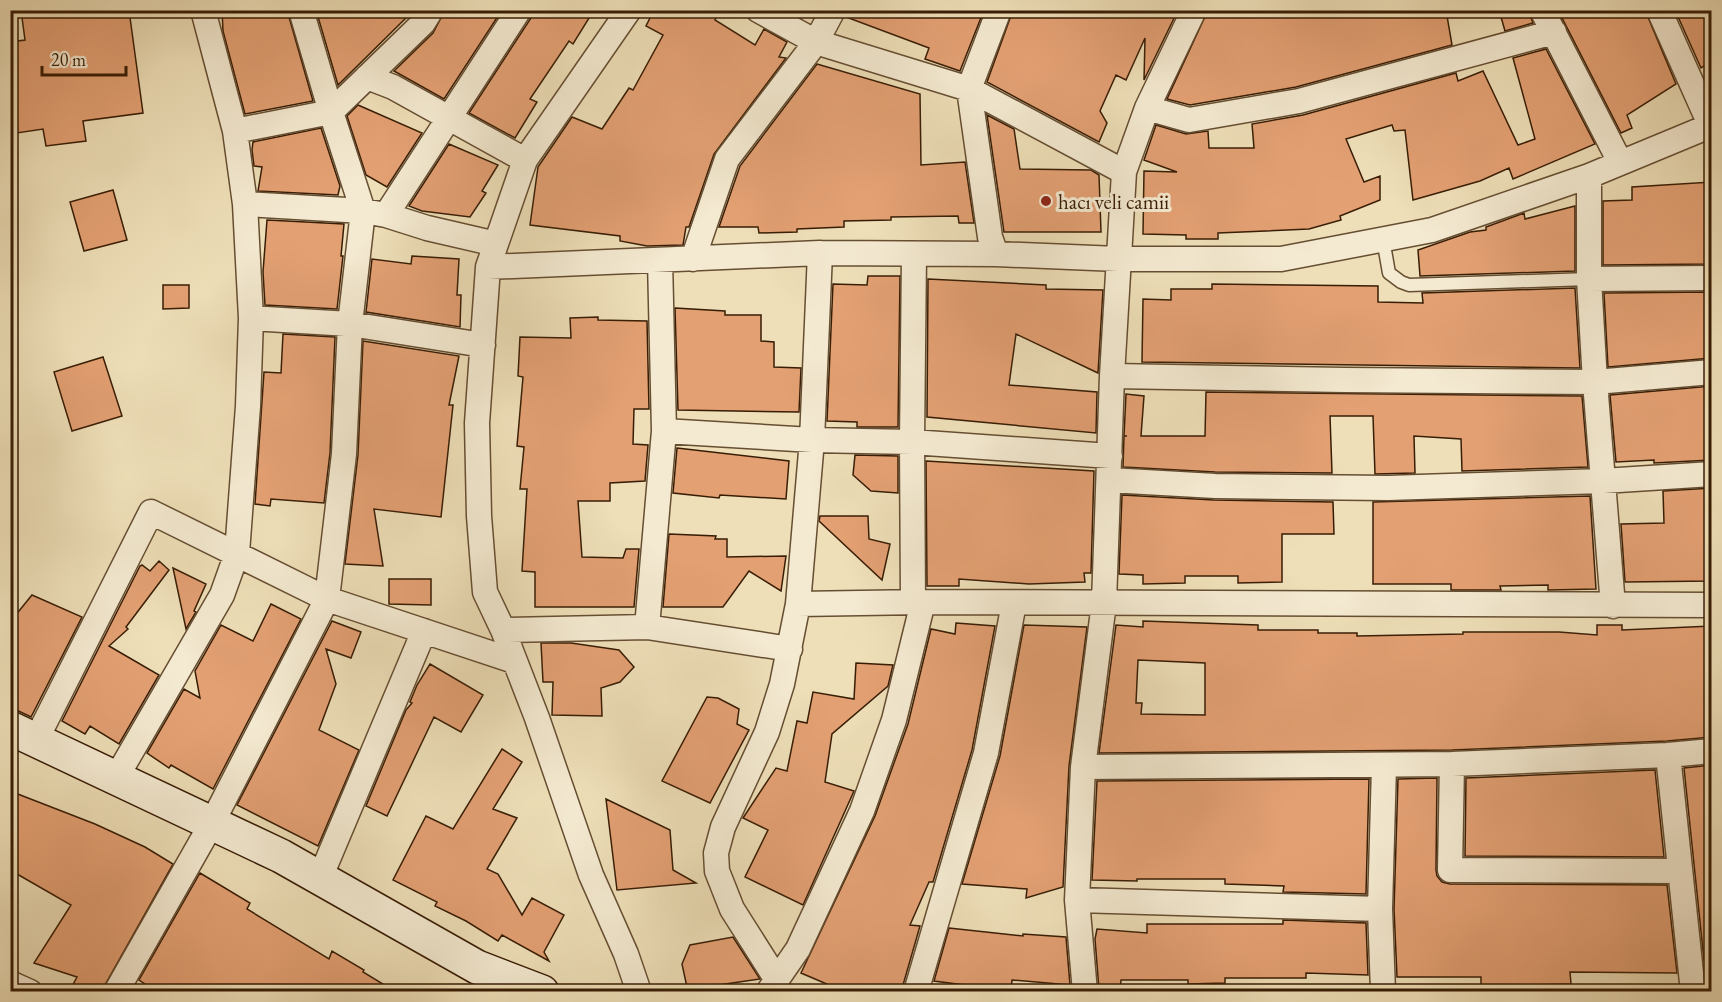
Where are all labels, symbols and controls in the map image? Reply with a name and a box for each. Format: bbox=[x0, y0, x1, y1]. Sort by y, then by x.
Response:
scale bar bbox=[42, 39, 126, 77]
text: 20 m bbox=[51, 48, 86, 71]
place label: hacı veli camii bbox=[1058, 188, 1169, 215]
marker: hacı veli camii bbox=[1039, 194, 1053, 208]

